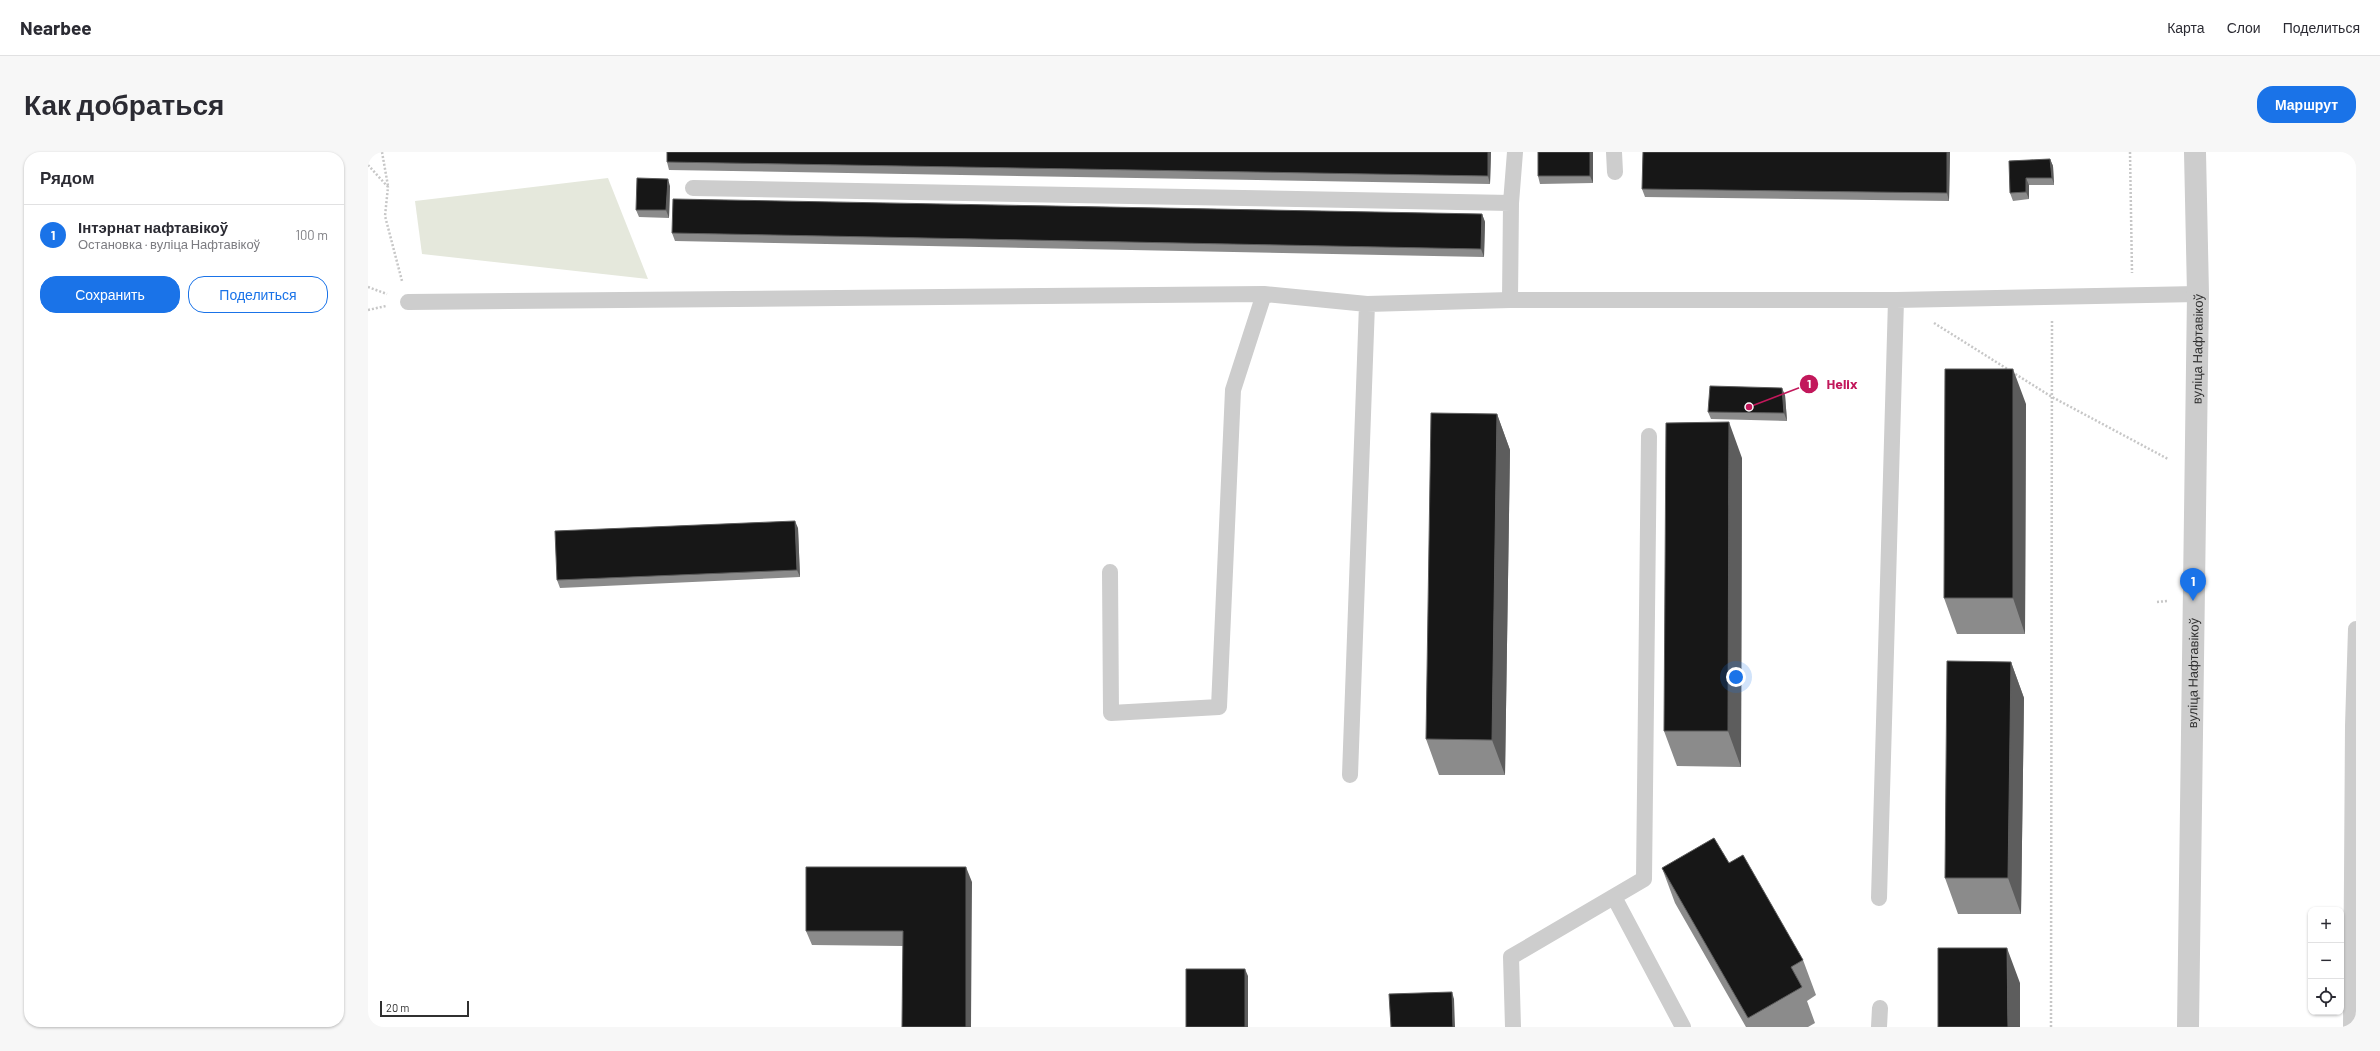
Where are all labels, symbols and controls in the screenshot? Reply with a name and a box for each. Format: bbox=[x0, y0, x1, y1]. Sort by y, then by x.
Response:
text: Nearbee bbox=[20, 16, 92, 39]
text: Карта bbox=[2167, 19, 2205, 36]
text: Слои bbox=[2227, 19, 2261, 36]
text: Поделиться bbox=[2283, 19, 2360, 36]
button: Маршрут bbox=[2257, 86, 2356, 123]
text: Как добраться bbox=[24, 87, 224, 121]
text: Рядом bbox=[40, 167, 95, 187]
text: Інтэрнат нафтавікоў bbox=[78, 218, 228, 236]
text: 1 bbox=[51, 227, 55, 243]
text: 100 m bbox=[295, 227, 328, 243]
text: Остановка · вуліца Нафтавікоў bbox=[78, 236, 260, 252]
button: Сохранить bbox=[40, 276, 180, 313]
button: Поделиться bbox=[188, 276, 328, 313]
street label: вуліца Нафтавікоў bbox=[2188, 293, 2206, 404]
callout: Helix bbox=[1799, 371, 1866, 397]
text: Helix bbox=[1827, 375, 1858, 392]
text: 1 bbox=[1807, 376, 1811, 390]
pin: 1 bbox=[2180, 568, 2206, 601]
street label: вуліца Нафтавікоў bbox=[2184, 617, 2202, 728]
your location bbox=[1726, 667, 1746, 687]
map controls bbox=[2308, 907, 2344, 1015]
button: + bbox=[2308, 907, 2344, 943]
button: − bbox=[2308, 943, 2344, 979]
button: locate bbox=[2308, 979, 2344, 1015]
scale bar bbox=[380, 999, 469, 1018]
text: 20 m bbox=[386, 1001, 409, 1014]

